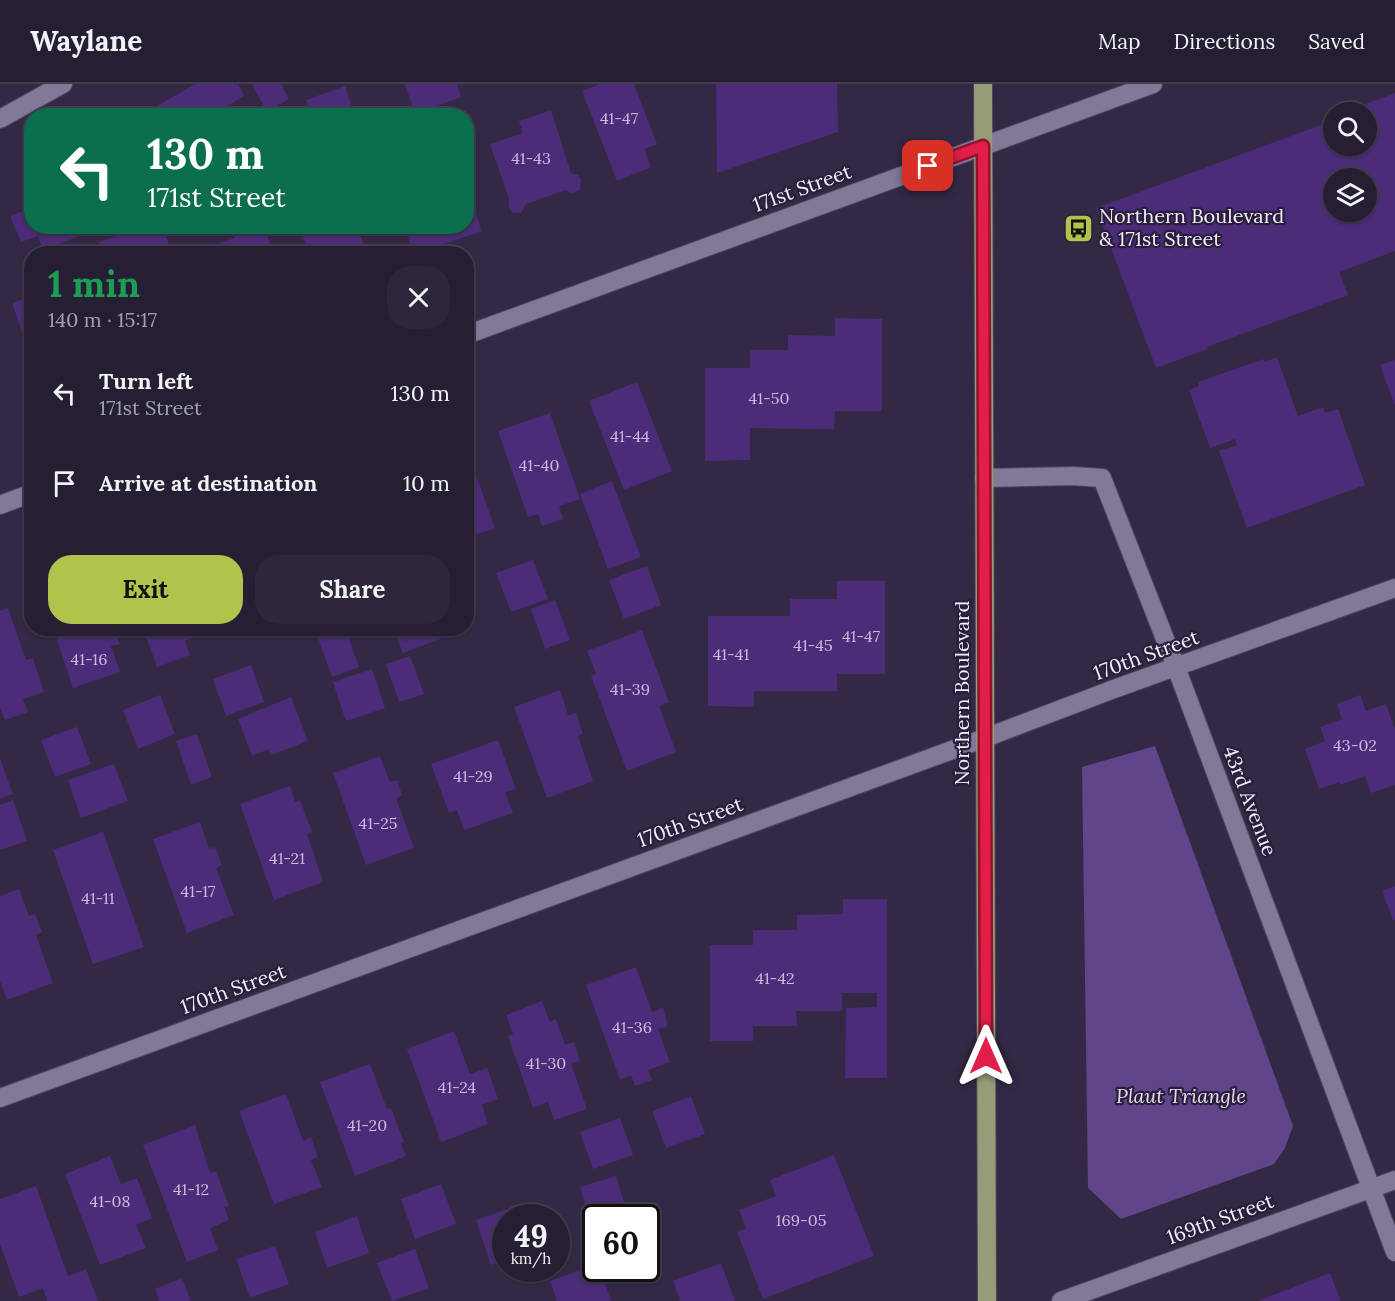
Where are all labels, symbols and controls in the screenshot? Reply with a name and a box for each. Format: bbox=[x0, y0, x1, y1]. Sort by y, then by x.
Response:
text: Waylane bbox=[30, 23, 142, 59]
text: Map bbox=[1098, 28, 1141, 55]
text: Directions bbox=[1174, 28, 1275, 55]
text: Saved bbox=[1308, 28, 1365, 55]
map controls bbox=[1323, 102, 1377, 222]
button: search bbox=[1323, 102, 1377, 156]
house number: 41-47 bbox=[600, 108, 639, 128]
text: 130 m bbox=[147, 127, 264, 181]
icon: left bbox=[48, 132, 126, 210]
pin bbox=[902, 140, 953, 191]
house number: 41-43 bbox=[511, 148, 551, 168]
icon: arrive bbox=[911, 149, 944, 182]
street label: 171st Street bbox=[749, 158, 855, 217]
button: layers bbox=[1323, 168, 1377, 222]
text: 171st Street bbox=[147, 180, 286, 214]
place label: Northern Boulevard & 171st Street bbox=[1099, 203, 1284, 251]
bus stop icon: Northern Boulevard & 171st Street bbox=[1062, 212, 1094, 244]
text: 1 min bbox=[48, 261, 140, 307]
button: close bbox=[387, 266, 450, 329]
text: 140 m · 15:17 bbox=[48, 307, 157, 332]
text: Turn left bbox=[99, 367, 193, 395]
icon: left bbox=[48, 377, 81, 410]
text: 130 m bbox=[391, 379, 450, 407]
house number: 41-50 bbox=[749, 388, 789, 408]
text: 171st Street bbox=[99, 395, 202, 420]
house number: 41-44 bbox=[610, 426, 650, 446]
house number: 41-40 bbox=[519, 455, 559, 475]
icon: arrive bbox=[48, 467, 81, 500]
text: Arrive at destination bbox=[99, 469, 317, 497]
text: 10 m bbox=[403, 469, 450, 497]
button: Exit bbox=[48, 555, 243, 624]
button: Share bbox=[255, 555, 450, 624]
street label: Northern Boulevard bbox=[949, 600, 974, 786]
street label: 170th Street bbox=[1090, 624, 1202, 685]
house number: 41-47 bbox=[842, 626, 881, 646]
house number: 41-45 bbox=[793, 635, 833, 655]
house number: 41-41 bbox=[713, 644, 749, 664]
house number: 41-16 bbox=[71, 649, 107, 669]
house number: 41-39 bbox=[610, 679, 650, 699]
house number: 43-02 bbox=[1333, 735, 1377, 755]
street label: 43rd Avenue bbox=[1218, 742, 1283, 859]
house number: 41-29 bbox=[453, 766, 493, 786]
street label: 170th Street bbox=[634, 791, 746, 852]
house number: 41-25 bbox=[359, 813, 397, 833]
house number: 41-21 bbox=[269, 848, 305, 868]
house number: 41-17 bbox=[181, 881, 216, 901]
house number: 41-11 bbox=[81, 888, 115, 908]
street label: 170th Street bbox=[177, 958, 289, 1019]
house number: 41-42 bbox=[755, 968, 795, 988]
house number: 41-36 bbox=[612, 1017, 652, 1037]
position arrow bbox=[954, 1024, 1018, 1088]
house number: 41-30 bbox=[526, 1053, 566, 1073]
house number: 41-24 bbox=[438, 1077, 477, 1097]
park label: Plaut Triangle bbox=[1116, 1083, 1246, 1108]
house number: 41-20 bbox=[347, 1115, 387, 1135]
house number: 41-12 bbox=[173, 1179, 209, 1199]
street label: 169th Street bbox=[1163, 1188, 1277, 1249]
house number: 41-08 bbox=[89, 1191, 131, 1211]
speed limit sign: 60 bbox=[582, 1204, 660, 1282]
house number: 169-05 bbox=[776, 1210, 826, 1230]
text: 49 bbox=[514, 1217, 548, 1255]
text: km/h bbox=[511, 1249, 551, 1268]

